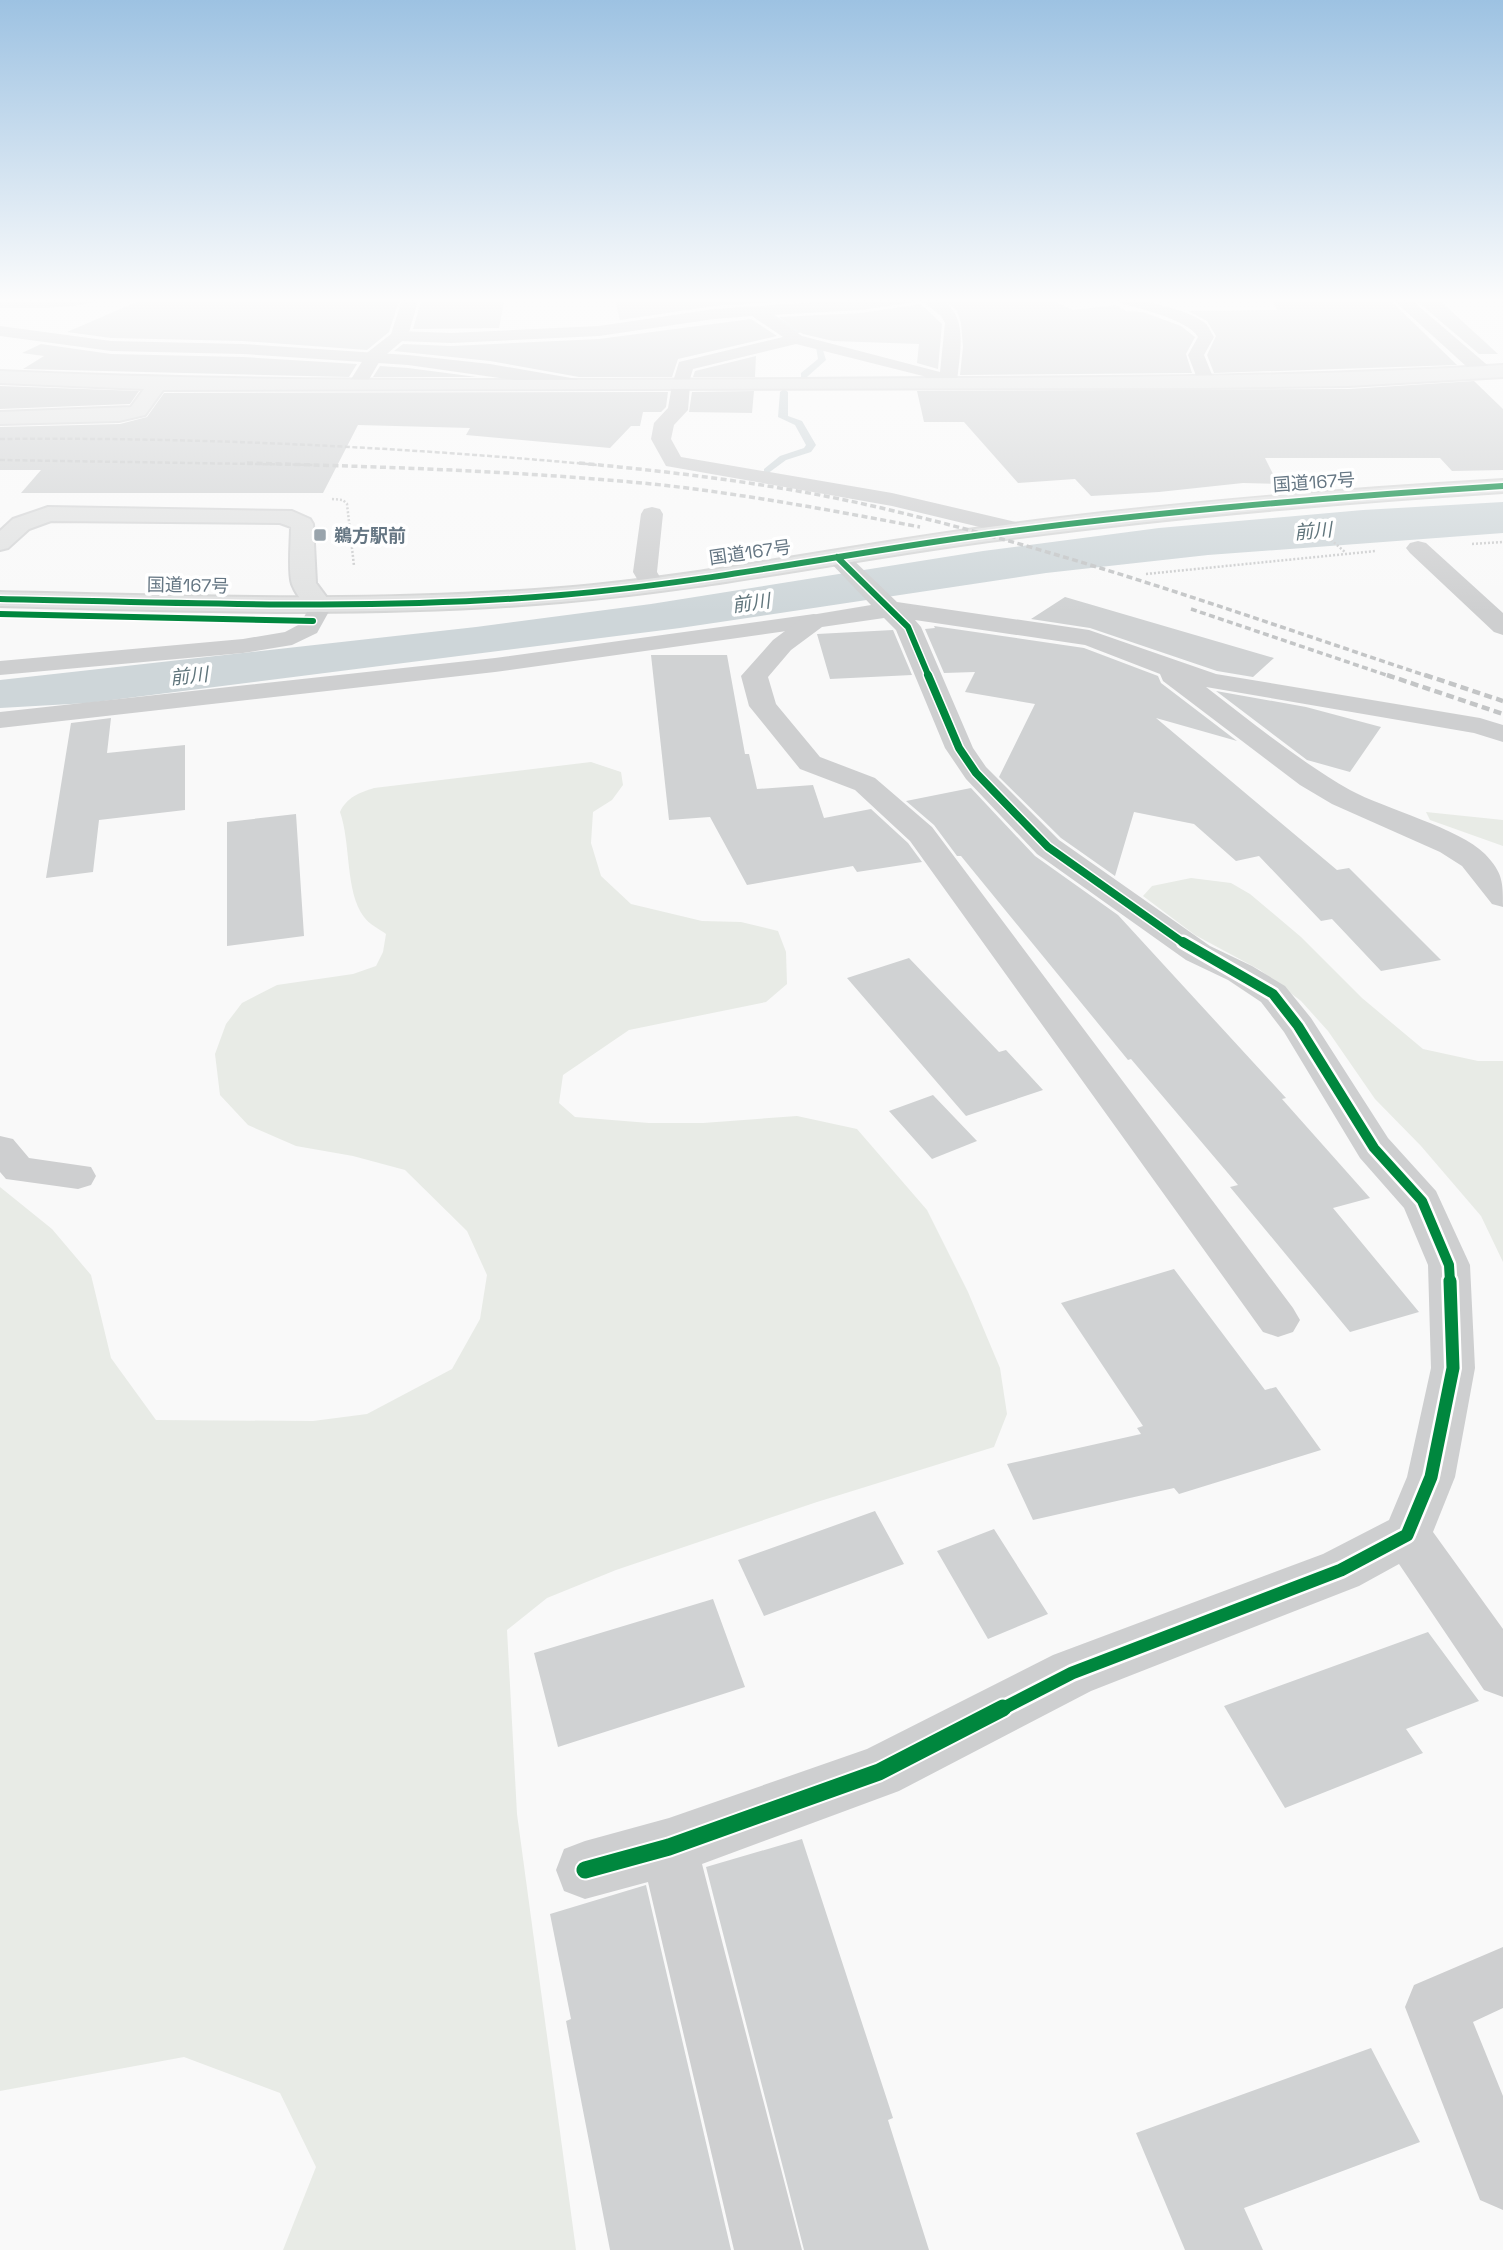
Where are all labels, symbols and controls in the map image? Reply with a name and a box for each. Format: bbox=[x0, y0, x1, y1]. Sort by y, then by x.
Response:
street label: 国道167号 bbox=[1272, 468, 1356, 496]
water label: 前川 bbox=[1293, 517, 1335, 545]
place label: 鵜方駅前 bbox=[334, 524, 406, 547]
marker: 鵜方駅前 bbox=[312, 527, 328, 543]
street label: 国道167号 bbox=[708, 535, 792, 569]
street label: 国道167号 bbox=[147, 573, 229, 597]
water label: 前川 bbox=[730, 588, 774, 618]
water label: 前川 bbox=[169, 661, 211, 690]

